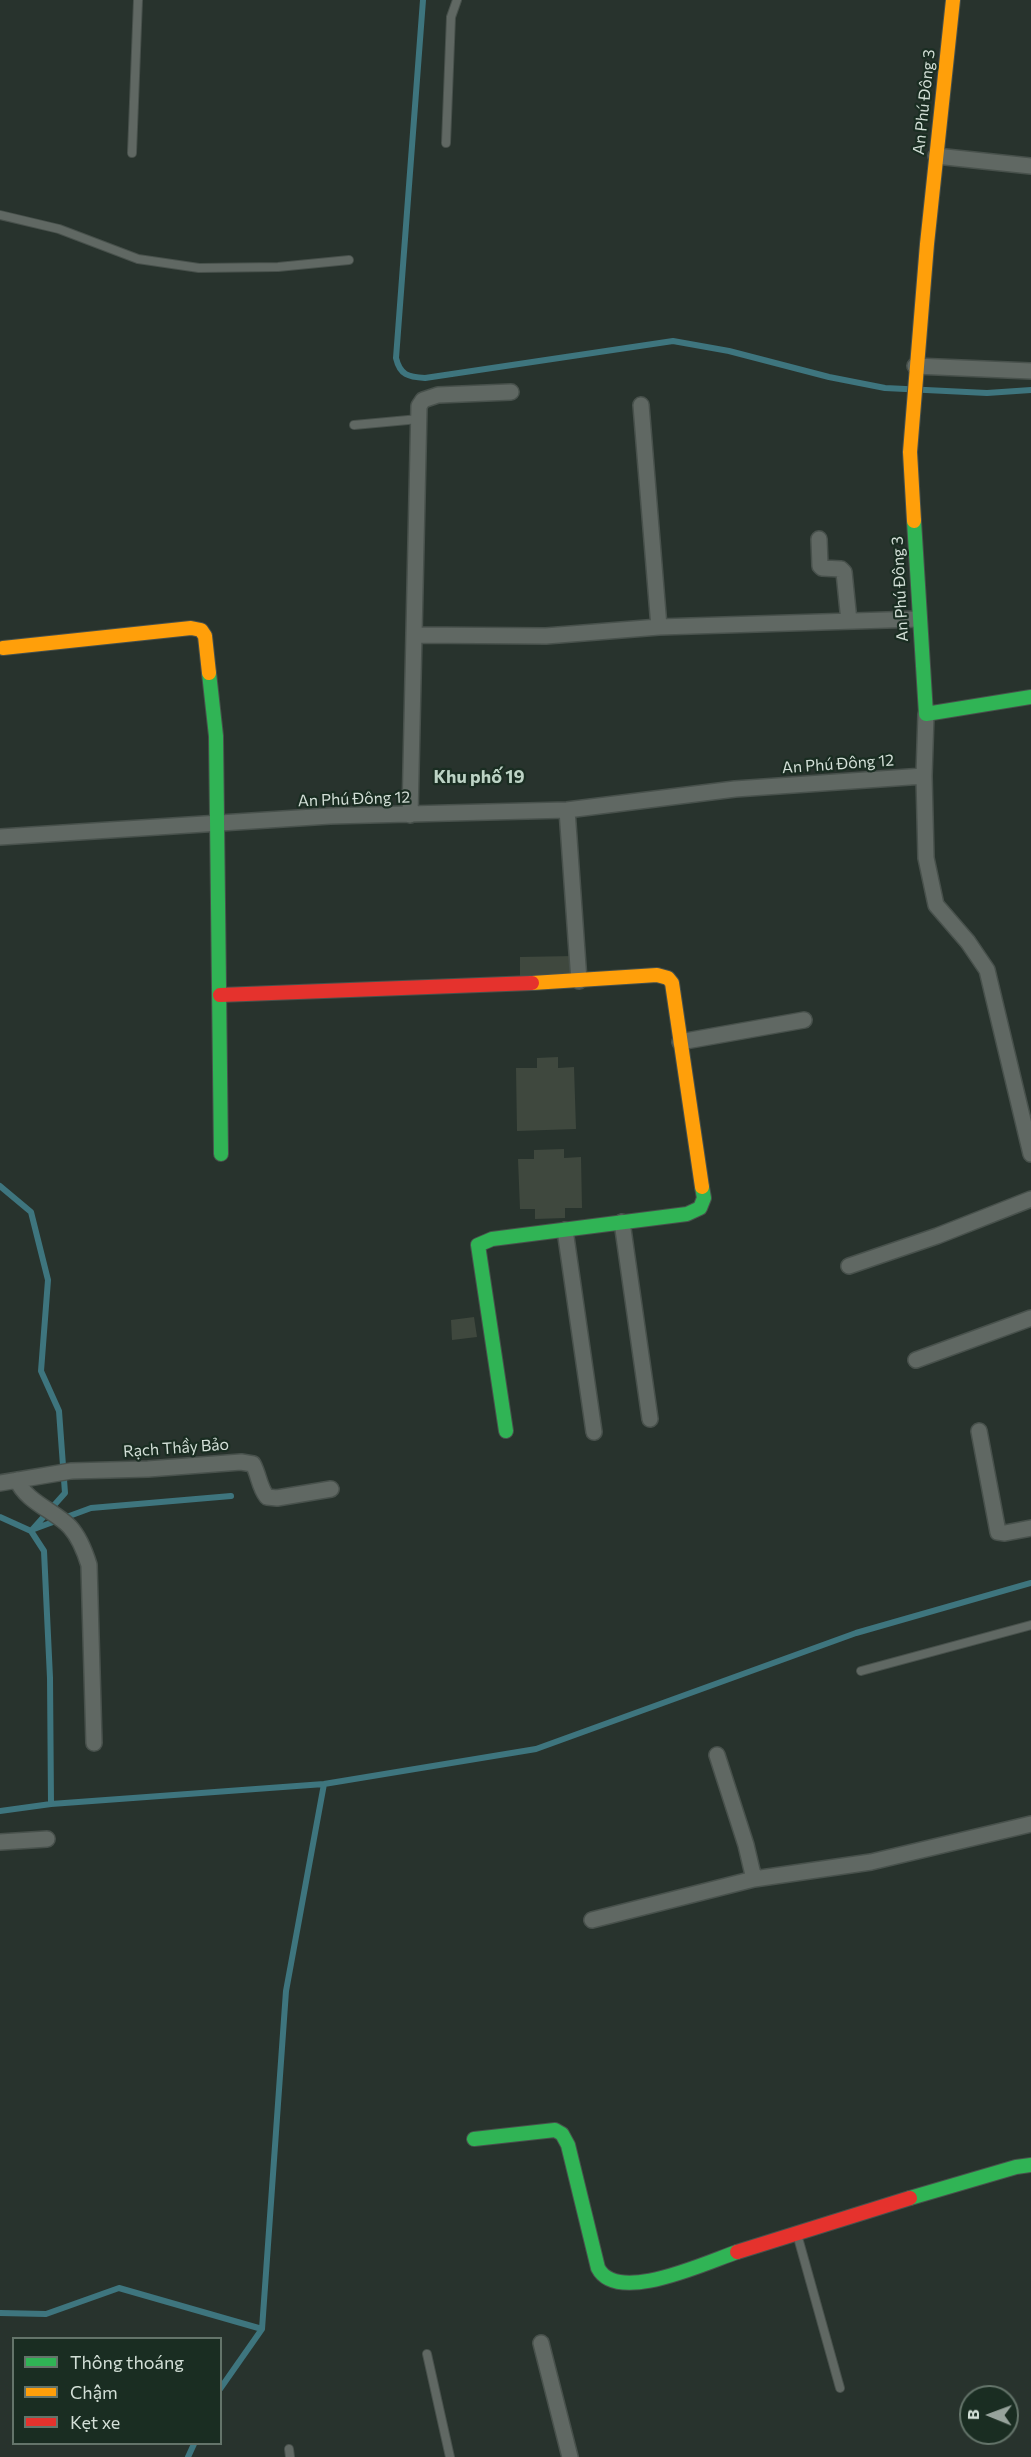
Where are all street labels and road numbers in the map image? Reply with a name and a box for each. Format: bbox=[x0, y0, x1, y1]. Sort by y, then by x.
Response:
street label: An Phú Đông 3 bbox=[909, 48, 939, 156]
street label: An Phú Đông 3 bbox=[888, 536, 912, 642]
street label: An Phú Đông 12 bbox=[781, 751, 895, 777]
street label: An Phú Đông 12 bbox=[297, 787, 411, 811]
street label: Rạch Thầy Bảo bbox=[122, 1435, 230, 1461]

